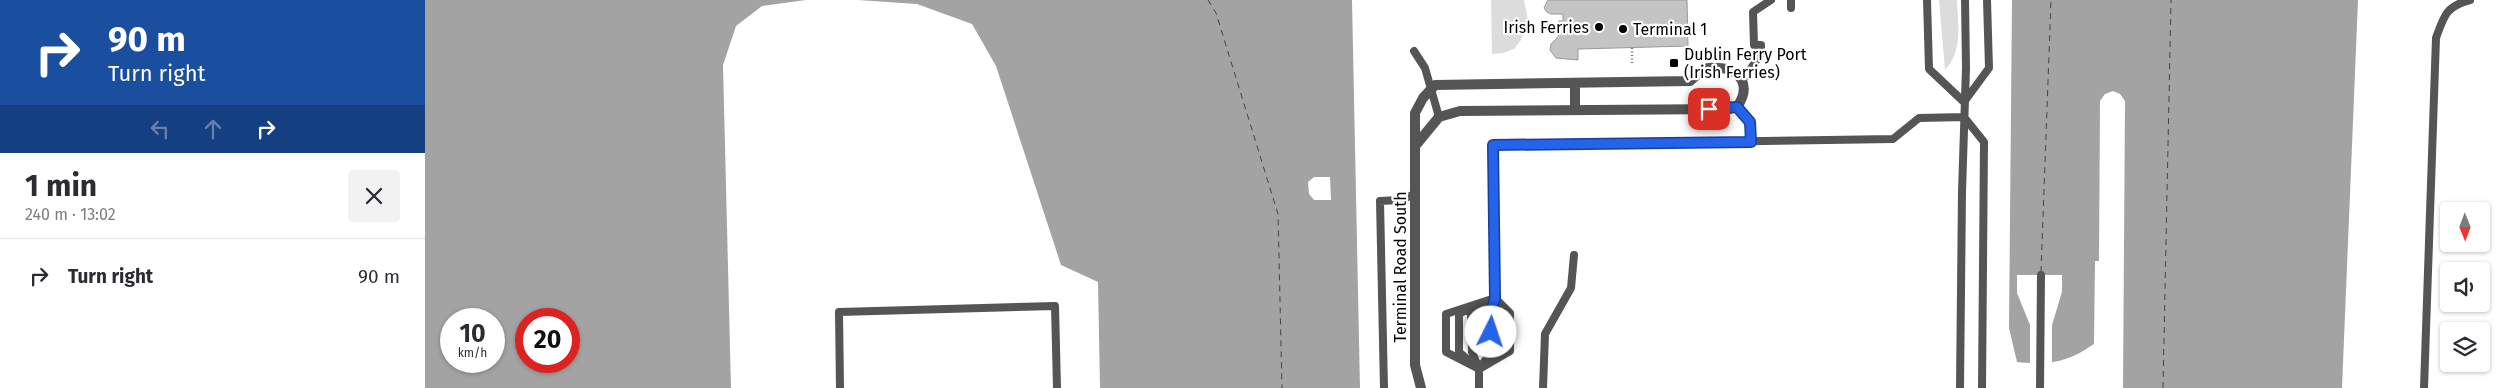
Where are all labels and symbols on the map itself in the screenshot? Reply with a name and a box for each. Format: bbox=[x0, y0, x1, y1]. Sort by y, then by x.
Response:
place label: Irish Ferries bbox=[1503, 18, 1589, 37]
place label: Terminal 1 bbox=[1633, 20, 1707, 39]
marker: Irish Ferries bbox=[1593, 21, 1605, 33]
marker: Terminal 1 bbox=[1617, 23, 1629, 35]
place label: Dublin Ferry Port (Irish Ferries) bbox=[1684, 45, 1807, 82]
marker: Dublin Ferry Port (Irish Ferries) bbox=[1668, 57, 1680, 69]
pin bbox=[1688, 88, 1730, 130]
street label: Terminal Road South bbox=[1391, 191, 1410, 343]
north arrow bbox=[2440, 202, 2490, 252]
position arrow bbox=[1464, 305, 1516, 357]
speed limit sign: 20 bbox=[515, 308, 580, 373]

